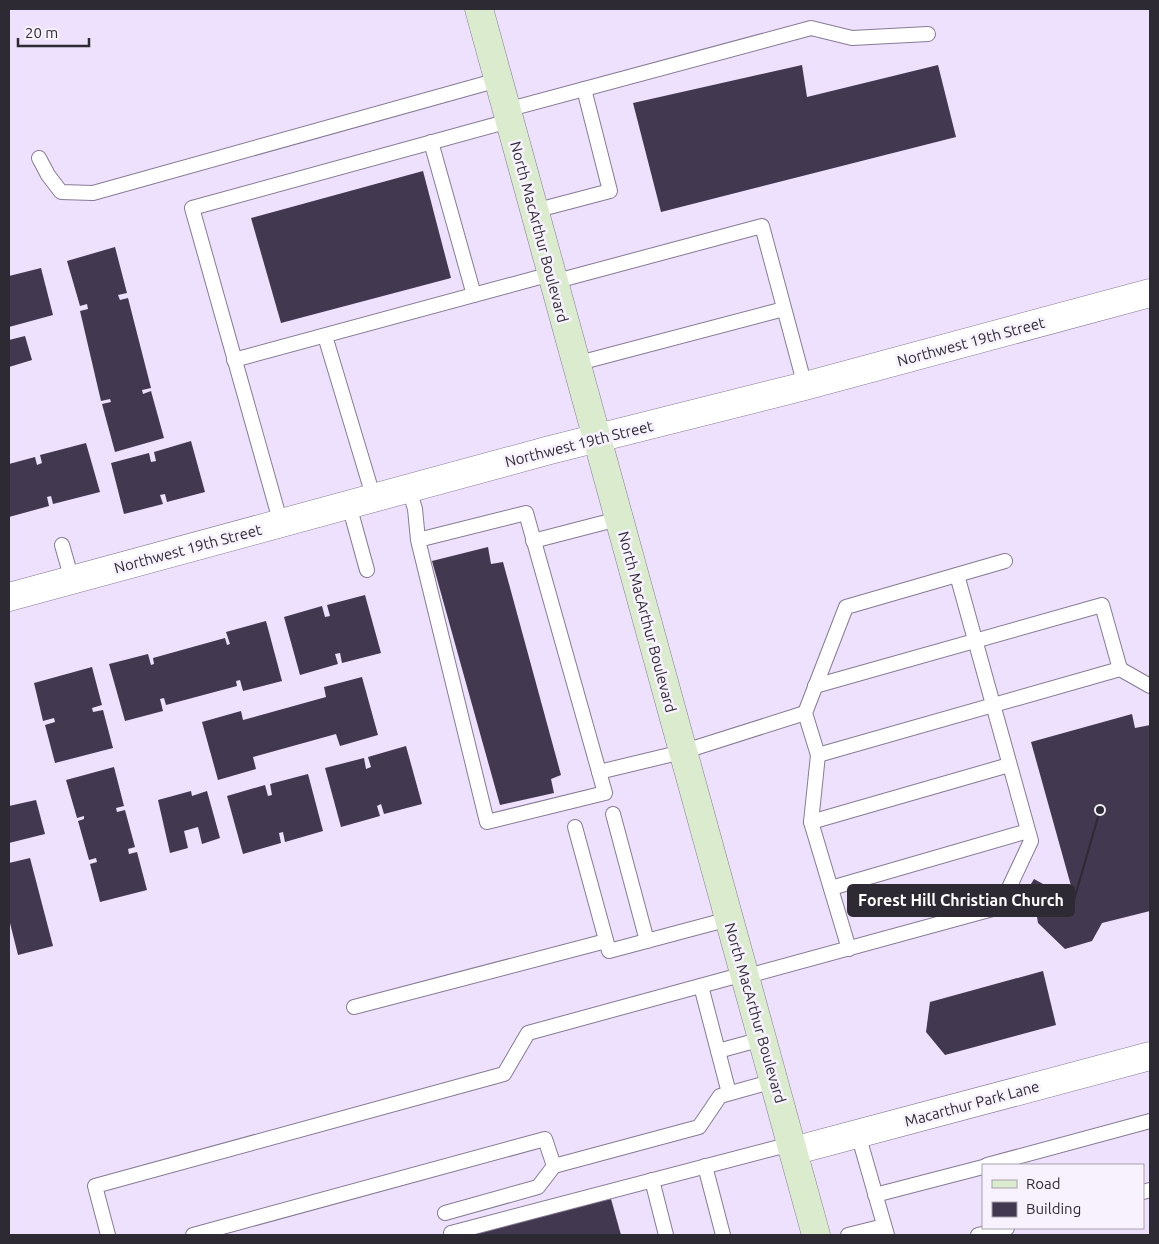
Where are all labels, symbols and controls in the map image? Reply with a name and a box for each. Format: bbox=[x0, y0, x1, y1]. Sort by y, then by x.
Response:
scale bar bbox=[18, 15, 89, 47]
text: 20 m bbox=[25, 24, 58, 41]
street label: North MacArthur Boulevard bbox=[507, 139, 572, 324]
street label: Northwest 19th Street bbox=[895, 314, 1047, 369]
street label: Northwest 19th Street bbox=[503, 417, 655, 470]
street label: Northwest 19th Street bbox=[112, 521, 264, 576]
street label: North MacArthur Boulevard bbox=[615, 529, 680, 714]
callout: Forest Hill Christian Church bbox=[848, 885, 1074, 916]
text: Forest Hill Christian Church bbox=[858, 891, 1064, 909]
street label: North MacArthur Boulevard bbox=[722, 921, 789, 1105]
street label: Macarthur Park Lane bbox=[903, 1077, 1041, 1130]
legend bbox=[982, 1164, 1144, 1229]
text: Road bbox=[1026, 1175, 1061, 1192]
text: Building bbox=[1026, 1200, 1081, 1217]

